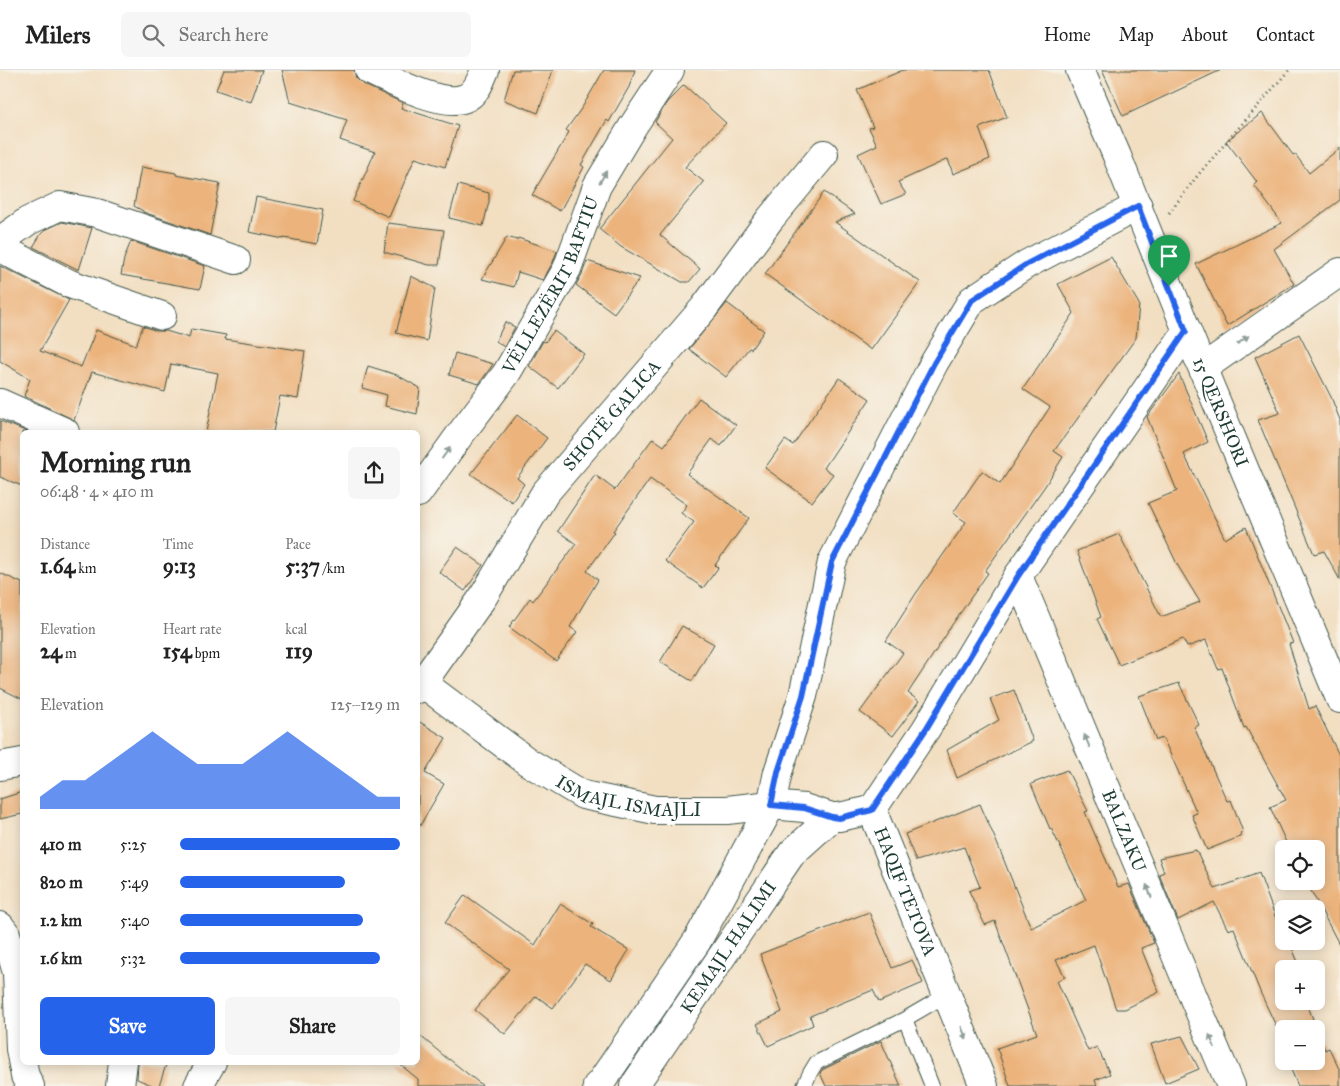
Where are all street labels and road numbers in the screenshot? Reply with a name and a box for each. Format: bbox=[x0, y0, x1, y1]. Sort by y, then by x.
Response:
street label: VËLLEZËRIT BAFTIU bbox=[497, 193, 604, 379]
street label: 15 QERSHORI bbox=[1188, 354, 1253, 471]
street label: SHOTË GALICA bbox=[558, 356, 665, 475]
street label: ISMAJL ISMAJLI bbox=[552, 770, 702, 822]
street label: BALZAKU bbox=[1097, 786, 1151, 876]
street label: HAQIF TETOVA bbox=[869, 824, 941, 959]
street label: KEMAJL HALIMI bbox=[676, 876, 781, 1017]

